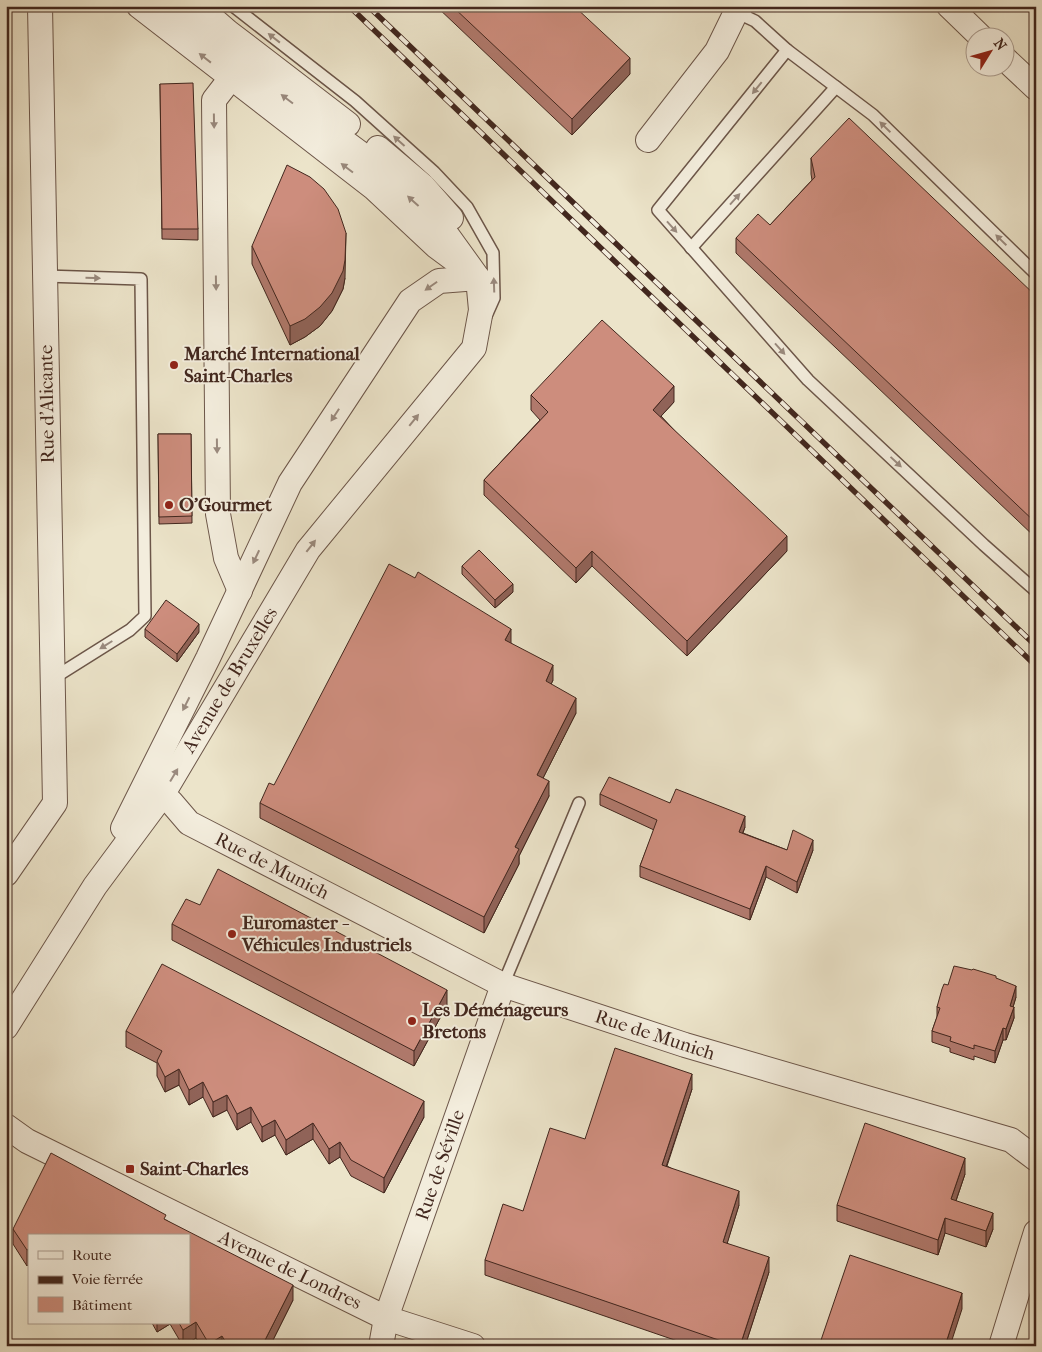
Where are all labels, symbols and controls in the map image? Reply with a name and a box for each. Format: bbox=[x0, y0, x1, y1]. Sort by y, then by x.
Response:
north arrow bbox=[964, 28, 1014, 78]
one-way arrow bbox=[267, 32, 280, 43]
text: N bbox=[990, 35, 1010, 54]
one-way arrow bbox=[198, 53, 212, 63]
one-way arrow bbox=[751, 81, 762, 94]
one-way arrow bbox=[280, 94, 294, 104]
one-way arrow bbox=[210, 113, 218, 129]
one-way arrow bbox=[879, 121, 891, 133]
one-way arrow bbox=[394, 135, 406, 147]
one-way arrow bbox=[340, 163, 354, 173]
one-way arrow bbox=[729, 193, 741, 205]
one-way arrow bbox=[408, 195, 420, 207]
one-way arrow bbox=[666, 221, 677, 233]
one-way arrow bbox=[995, 234, 1007, 246]
one-way arrow bbox=[85, 274, 101, 282]
one-way arrow bbox=[212, 276, 220, 292]
one-way arrow bbox=[489, 277, 497, 293]
one-way arrow bbox=[424, 281, 438, 291]
one-way arrow bbox=[774, 342, 786, 354]
place label: Marché International Saint-Charles bbox=[183, 343, 360, 387]
street label: Rue d'Alicante bbox=[35, 345, 59, 463]
marker: Marché International Saint-Charles bbox=[168, 359, 180, 371]
one-way arrow bbox=[330, 409, 339, 422]
one-way arrow bbox=[408, 413, 419, 426]
one-way arrow bbox=[213, 438, 221, 454]
one-way arrow bbox=[890, 456, 902, 468]
place label: O'Gourmet bbox=[179, 494, 272, 516]
marker: O'Gourmet bbox=[163, 499, 175, 511]
one-way arrow bbox=[306, 540, 317, 553]
one-way arrow bbox=[251, 550, 259, 564]
street label: Avenue de Bruxelles bbox=[177, 603, 282, 758]
one-way arrow bbox=[100, 641, 113, 650]
one-way arrow bbox=[182, 696, 190, 711]
one-way arrow bbox=[169, 768, 178, 781]
street label: Rue de Munich bbox=[211, 828, 333, 904]
place label: Euromaster - Véhicules Industriels bbox=[241, 912, 412, 956]
marker: Euromaster - Véhicules Industriels bbox=[226, 928, 238, 940]
place label: Les Déménageurs Bretons bbox=[422, 999, 568, 1043]
street label: Rue de Munich bbox=[592, 1005, 718, 1065]
marker: Les Déménageurs Bretons bbox=[406, 1015, 418, 1027]
street label: Rue de Séville bbox=[411, 1107, 469, 1223]
place label: Saint-Charles bbox=[140, 1158, 249, 1180]
marker: Saint-Charles bbox=[124, 1163, 136, 1175]
street label: Avenue de Londres bbox=[214, 1225, 365, 1314]
legend bbox=[28, 1234, 190, 1324]
text: Route bbox=[72, 1246, 112, 1264]
text: Voie ferrée bbox=[71, 1270, 144, 1288]
text: Bâtiment bbox=[72, 1296, 133, 1314]

